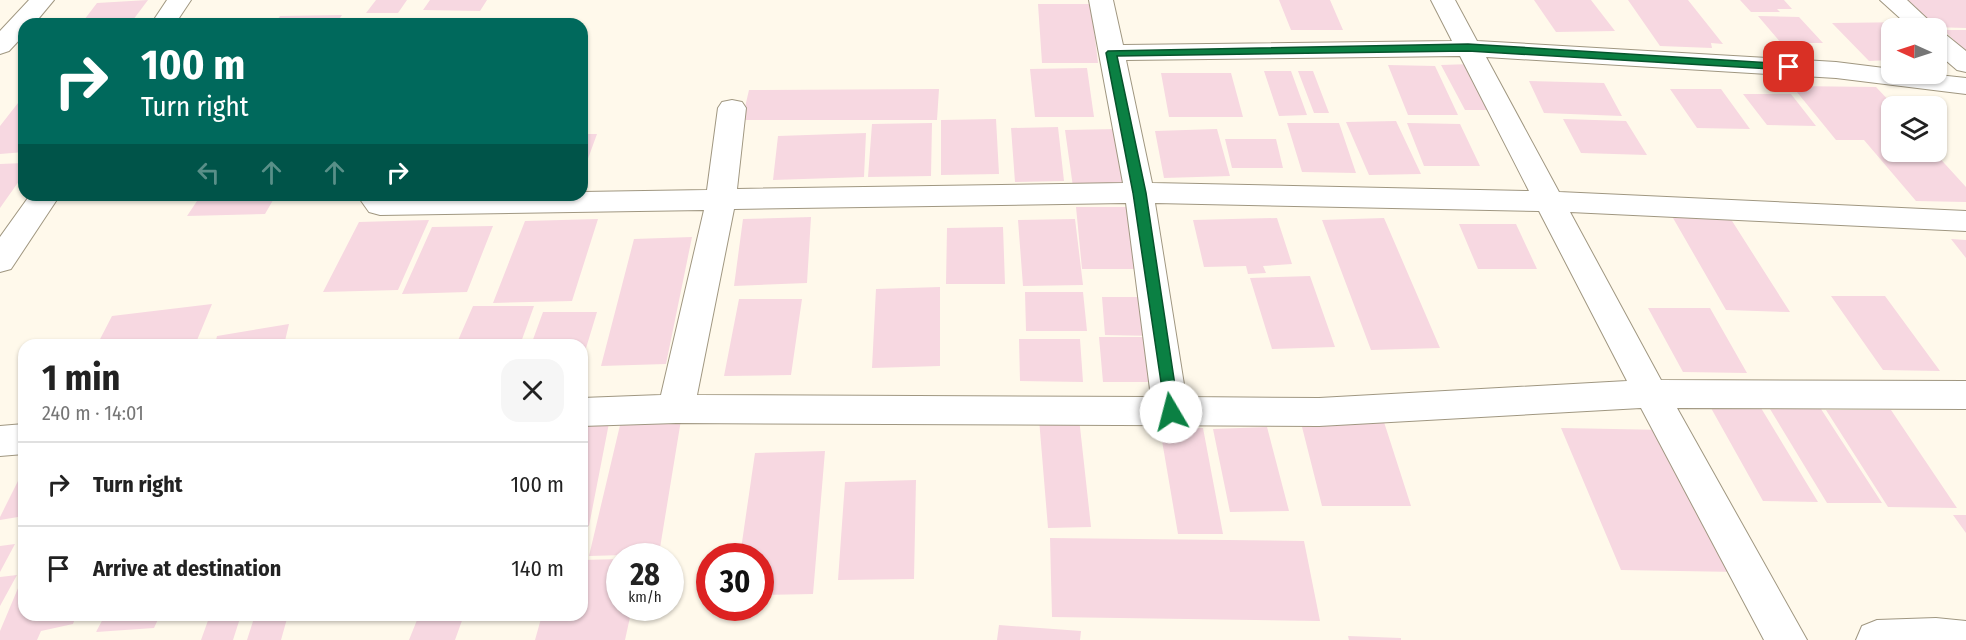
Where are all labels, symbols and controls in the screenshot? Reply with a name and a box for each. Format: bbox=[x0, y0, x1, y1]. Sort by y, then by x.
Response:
north arrow bbox=[1881, 18, 1947, 84]
map controls bbox=[1881, 18, 1947, 162]
text: 100 m bbox=[141, 40, 245, 90]
pin bbox=[1763, 41, 1814, 92]
icon: right bbox=[42, 42, 120, 120]
icon: arrive bbox=[1772, 50, 1805, 83]
text: Turn right bbox=[141, 91, 249, 123]
button: layers bbox=[1881, 96, 1947, 162]
icon: left bbox=[192, 156, 225, 189]
icon: ahead bbox=[255, 156, 288, 189]
icon: ahead bbox=[318, 156, 351, 189]
icon: right bbox=[381, 156, 414, 189]
text: 1 min bbox=[42, 356, 120, 400]
button: close bbox=[501, 359, 564, 422]
position arrow bbox=[1139, 380, 1203, 444]
text: 240 m · 14:01 bbox=[42, 401, 144, 425]
icon: right bbox=[42, 468, 75, 501]
text: Turn right bbox=[93, 471, 182, 498]
text: 100 m bbox=[510, 471, 564, 498]
speed limit sign: 30 bbox=[696, 543, 774, 621]
icon: arrive bbox=[42, 552, 75, 585]
text: Arrive at destination bbox=[93, 555, 281, 582]
text: 140 m bbox=[511, 555, 564, 582]
text: 28 bbox=[630, 557, 660, 593]
text: km/h bbox=[628, 588, 662, 606]

